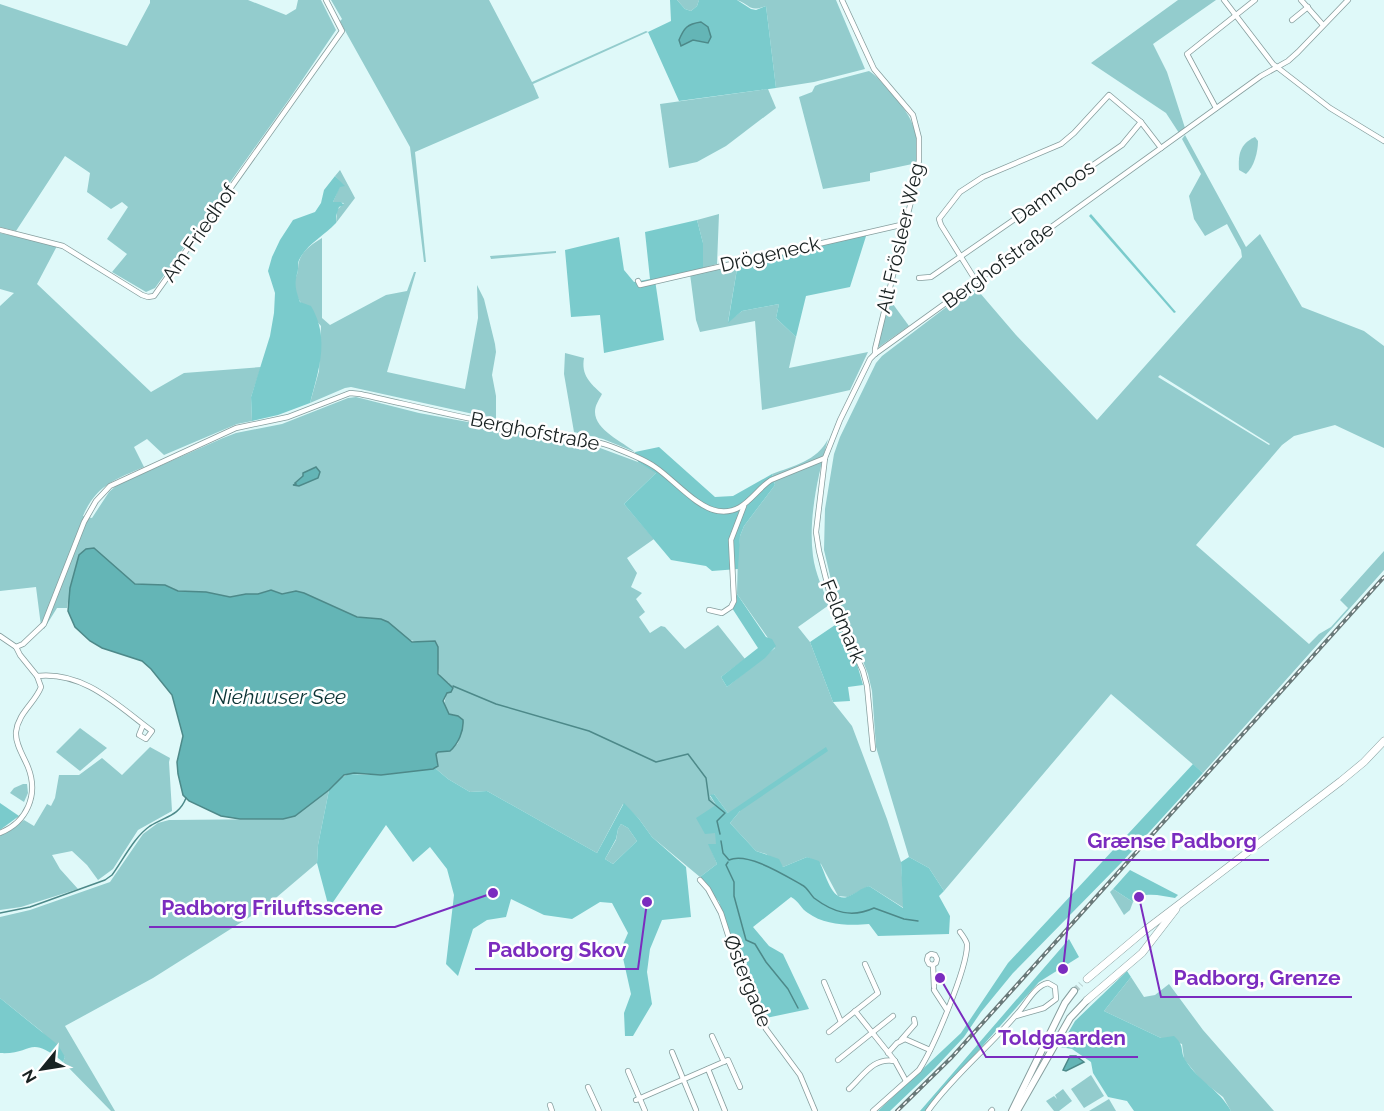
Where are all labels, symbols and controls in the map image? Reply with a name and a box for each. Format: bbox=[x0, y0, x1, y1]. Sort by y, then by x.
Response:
street label: Dammoos bbox=[1007, 155, 1099, 229]
street label: Alt Frösleer Weg bbox=[871, 160, 929, 316]
street label: Am Friedhof bbox=[157, 178, 242, 286]
street label: Berghofstraße bbox=[938, 217, 1058, 313]
street label: Drögeneck bbox=[718, 231, 823, 277]
street label: Berghofstraße bbox=[468, 407, 602, 455]
street label: Feldmark bbox=[815, 576, 871, 666]
water label: Niehuuser See bbox=[212, 684, 346, 709]
callout: Grænse Padborg bbox=[1075, 821, 1269, 860]
text: Grænse Padborg bbox=[1087, 828, 1257, 853]
callout: Padborg Friluftsscene bbox=[149, 888, 395, 927]
text: Padborg Friluftsscene bbox=[161, 895, 383, 920]
callout: Padborg Skov bbox=[475, 930, 638, 969]
street label: Østergade bbox=[719, 931, 777, 1031]
text: Padborg Skov bbox=[488, 937, 627, 962]
callout: Padborg, Grenze bbox=[1161, 958, 1352, 997]
text: Padborg, Grenze bbox=[1173, 965, 1341, 990]
callout: Toldgaarden bbox=[986, 1018, 1138, 1057]
text: Toldgaarden bbox=[998, 1025, 1126, 1050]
north arrow bbox=[12, 1039, 72, 1099]
text: N bbox=[18, 1066, 41, 1086]

